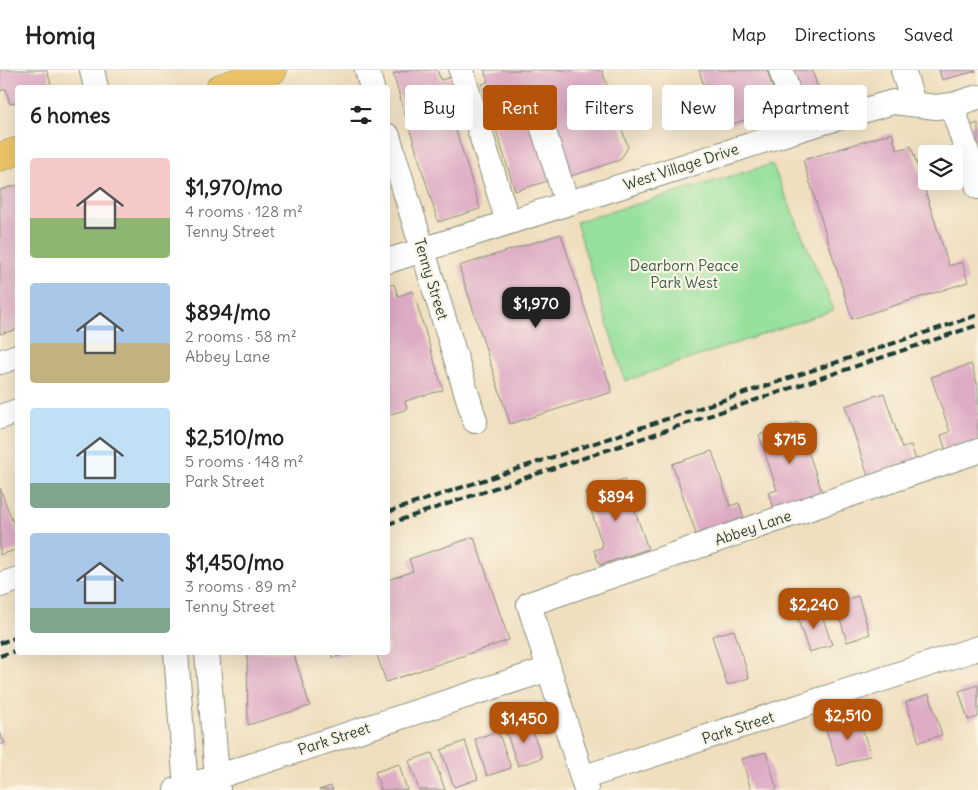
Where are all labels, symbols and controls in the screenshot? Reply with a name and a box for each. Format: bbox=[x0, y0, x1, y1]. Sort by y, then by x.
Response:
text: Homiq bbox=[25, 20, 95, 50]
text: Map bbox=[731, 23, 766, 46]
text: Directions bbox=[794, 23, 876, 46]
text: Saved bbox=[904, 23, 953, 46]
chip: Buy bbox=[405, 85, 473, 130]
chip: Rent bbox=[483, 85, 557, 130]
chip: Filters bbox=[567, 85, 652, 130]
chip: New bbox=[662, 85, 734, 130]
chip: Apartment bbox=[744, 85, 867, 130]
icon: filters bbox=[347, 101, 375, 129]
text: 6 homes bbox=[30, 102, 110, 129]
street label: West Village Drive bbox=[621, 139, 741, 194]
map controls bbox=[918, 145, 963, 190]
button: layers bbox=[918, 145, 963, 190]
text: $1,970/mo bbox=[185, 174, 283, 201]
icon: home bbox=[70, 178, 130, 238]
text: 4 rooms · 128 m² bbox=[185, 201, 303, 221]
text: Tenny Street bbox=[185, 221, 275, 241]
street label: Tenny Street bbox=[410, 236, 453, 322]
park label: Dearborn Peace Park West bbox=[630, 256, 738, 292]
pin: $1,970 bbox=[495, 286, 577, 329]
text: $1,970 bbox=[513, 293, 559, 313]
text: $894/mo bbox=[185, 299, 271, 326]
icon: home bbox=[70, 303, 130, 363]
text: 2 rooms · 58 m² bbox=[185, 326, 297, 346]
text: Abbey Lane bbox=[185, 346, 270, 366]
pin: $715 bbox=[760, 422, 820, 465]
text: $2,510/mo bbox=[185, 424, 284, 451]
icon: home bbox=[70, 428, 130, 488]
text: $715 bbox=[774, 429, 806, 449]
text: 5 rooms · 148 m² bbox=[185, 451, 304, 471]
text: Park Street bbox=[185, 471, 265, 491]
pin: $894 bbox=[586, 480, 646, 522]
text: $894 bbox=[598, 486, 634, 506]
street label: Abbey Lane bbox=[712, 506, 794, 549]
text: $1,450/mo bbox=[185, 549, 284, 576]
icon: home bbox=[70, 553, 130, 613]
text: 3 rooms · 89 m² bbox=[185, 576, 297, 596]
pin: $2,240 bbox=[773, 588, 855, 630]
text: $2,240 bbox=[789, 594, 839, 614]
text: Tenny Street bbox=[185, 596, 275, 616]
pin: $2,510 bbox=[807, 698, 889, 741]
pin: $1,450 bbox=[483, 702, 565, 744]
text: $2,510 bbox=[824, 705, 872, 725]
street label: Park Street bbox=[699, 707, 776, 748]
text: $1,450 bbox=[501, 708, 547, 728]
street label: Park Street bbox=[295, 718, 372, 759]

